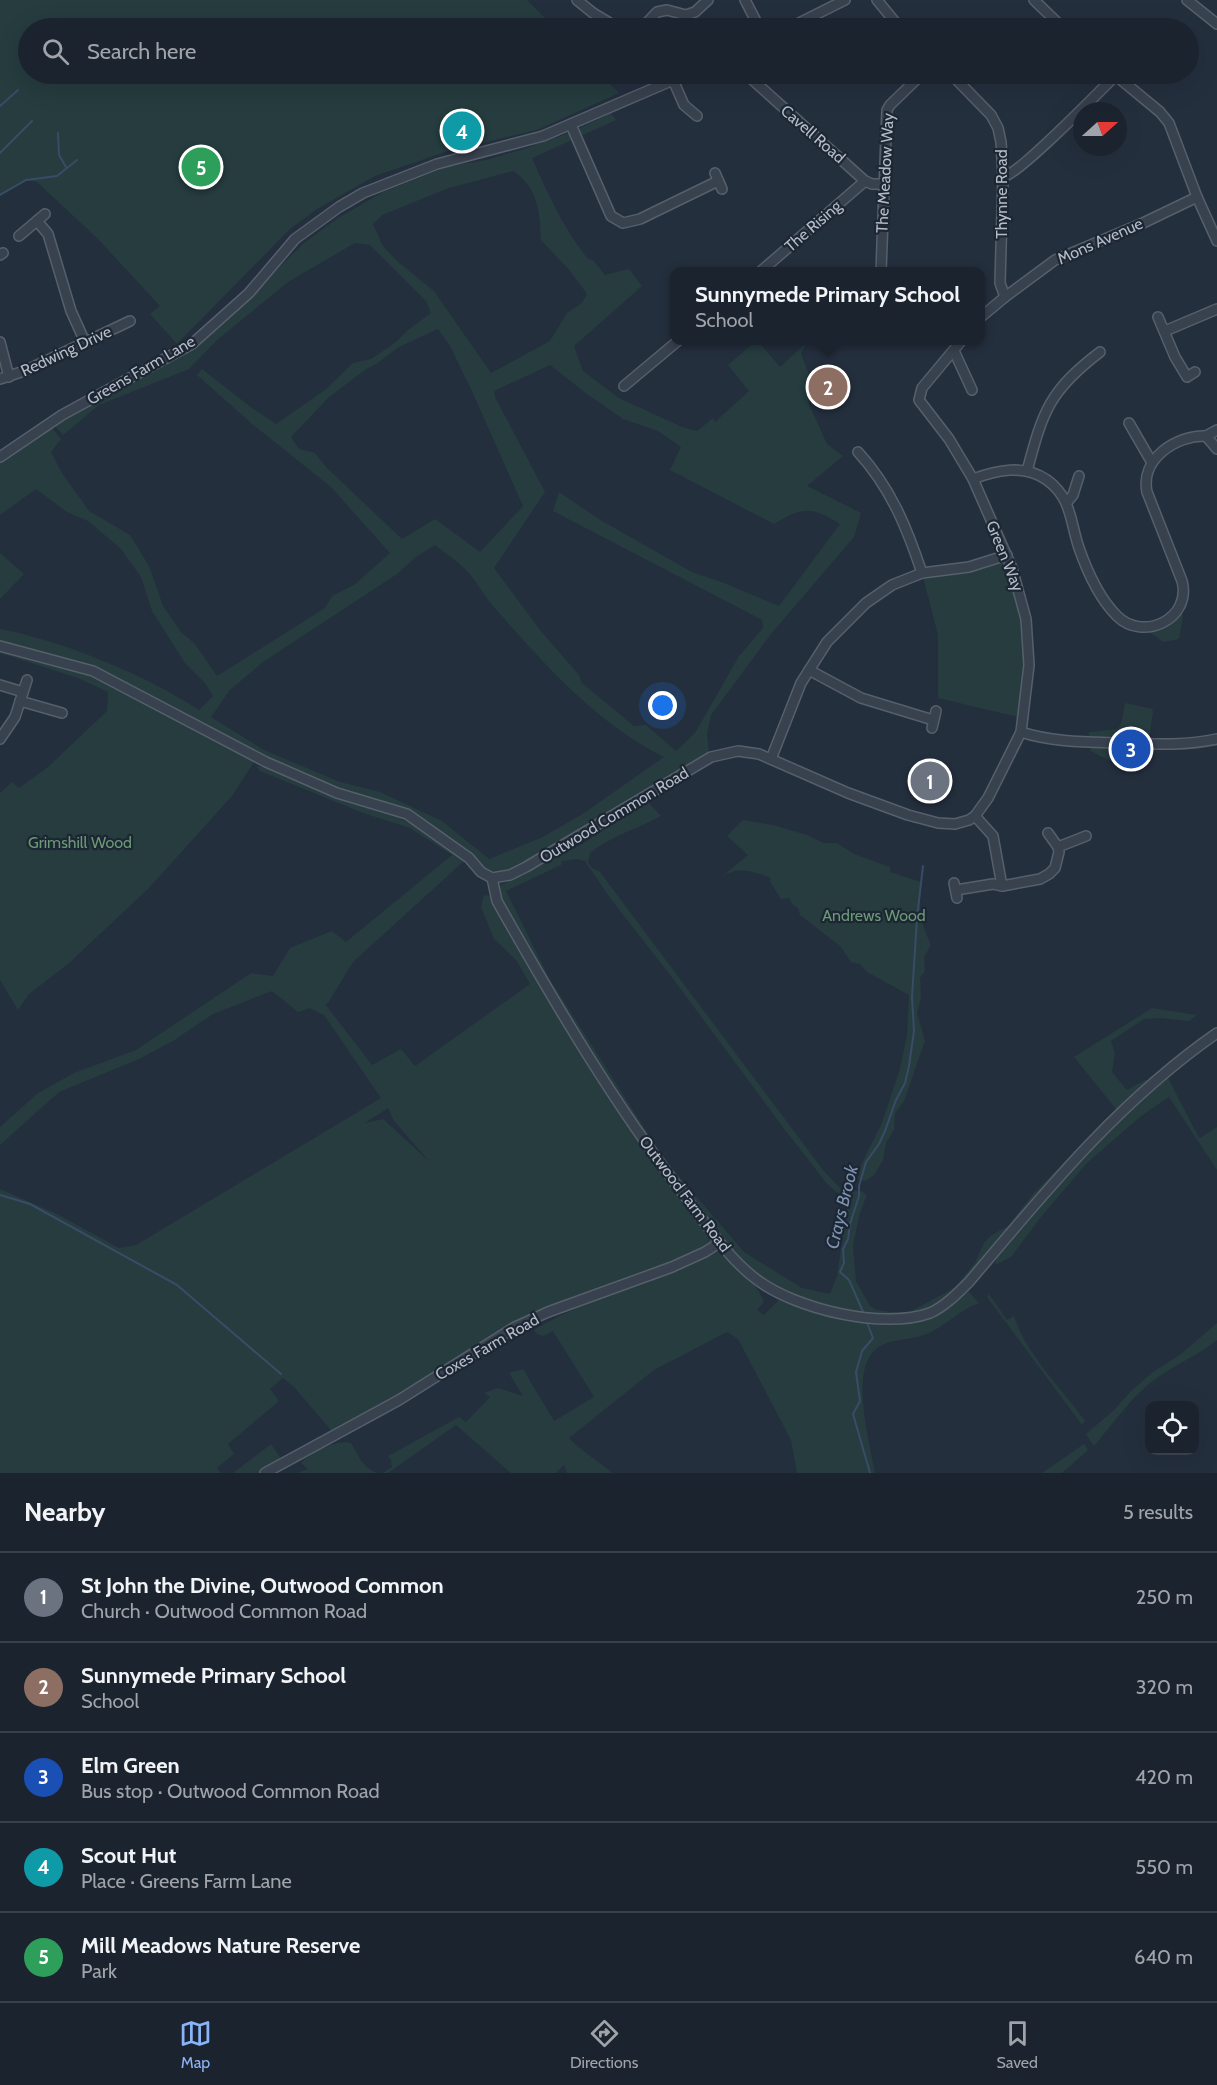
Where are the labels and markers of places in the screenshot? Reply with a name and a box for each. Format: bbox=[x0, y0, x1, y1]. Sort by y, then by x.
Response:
pin: 4 bbox=[442, 108, 482, 154]
pin: 5 bbox=[182, 144, 220, 190]
pin: 2 bbox=[808, 364, 848, 410]
pin: 3 bbox=[1112, 726, 1150, 771]
pin: 1 bbox=[910, 758, 950, 804]

